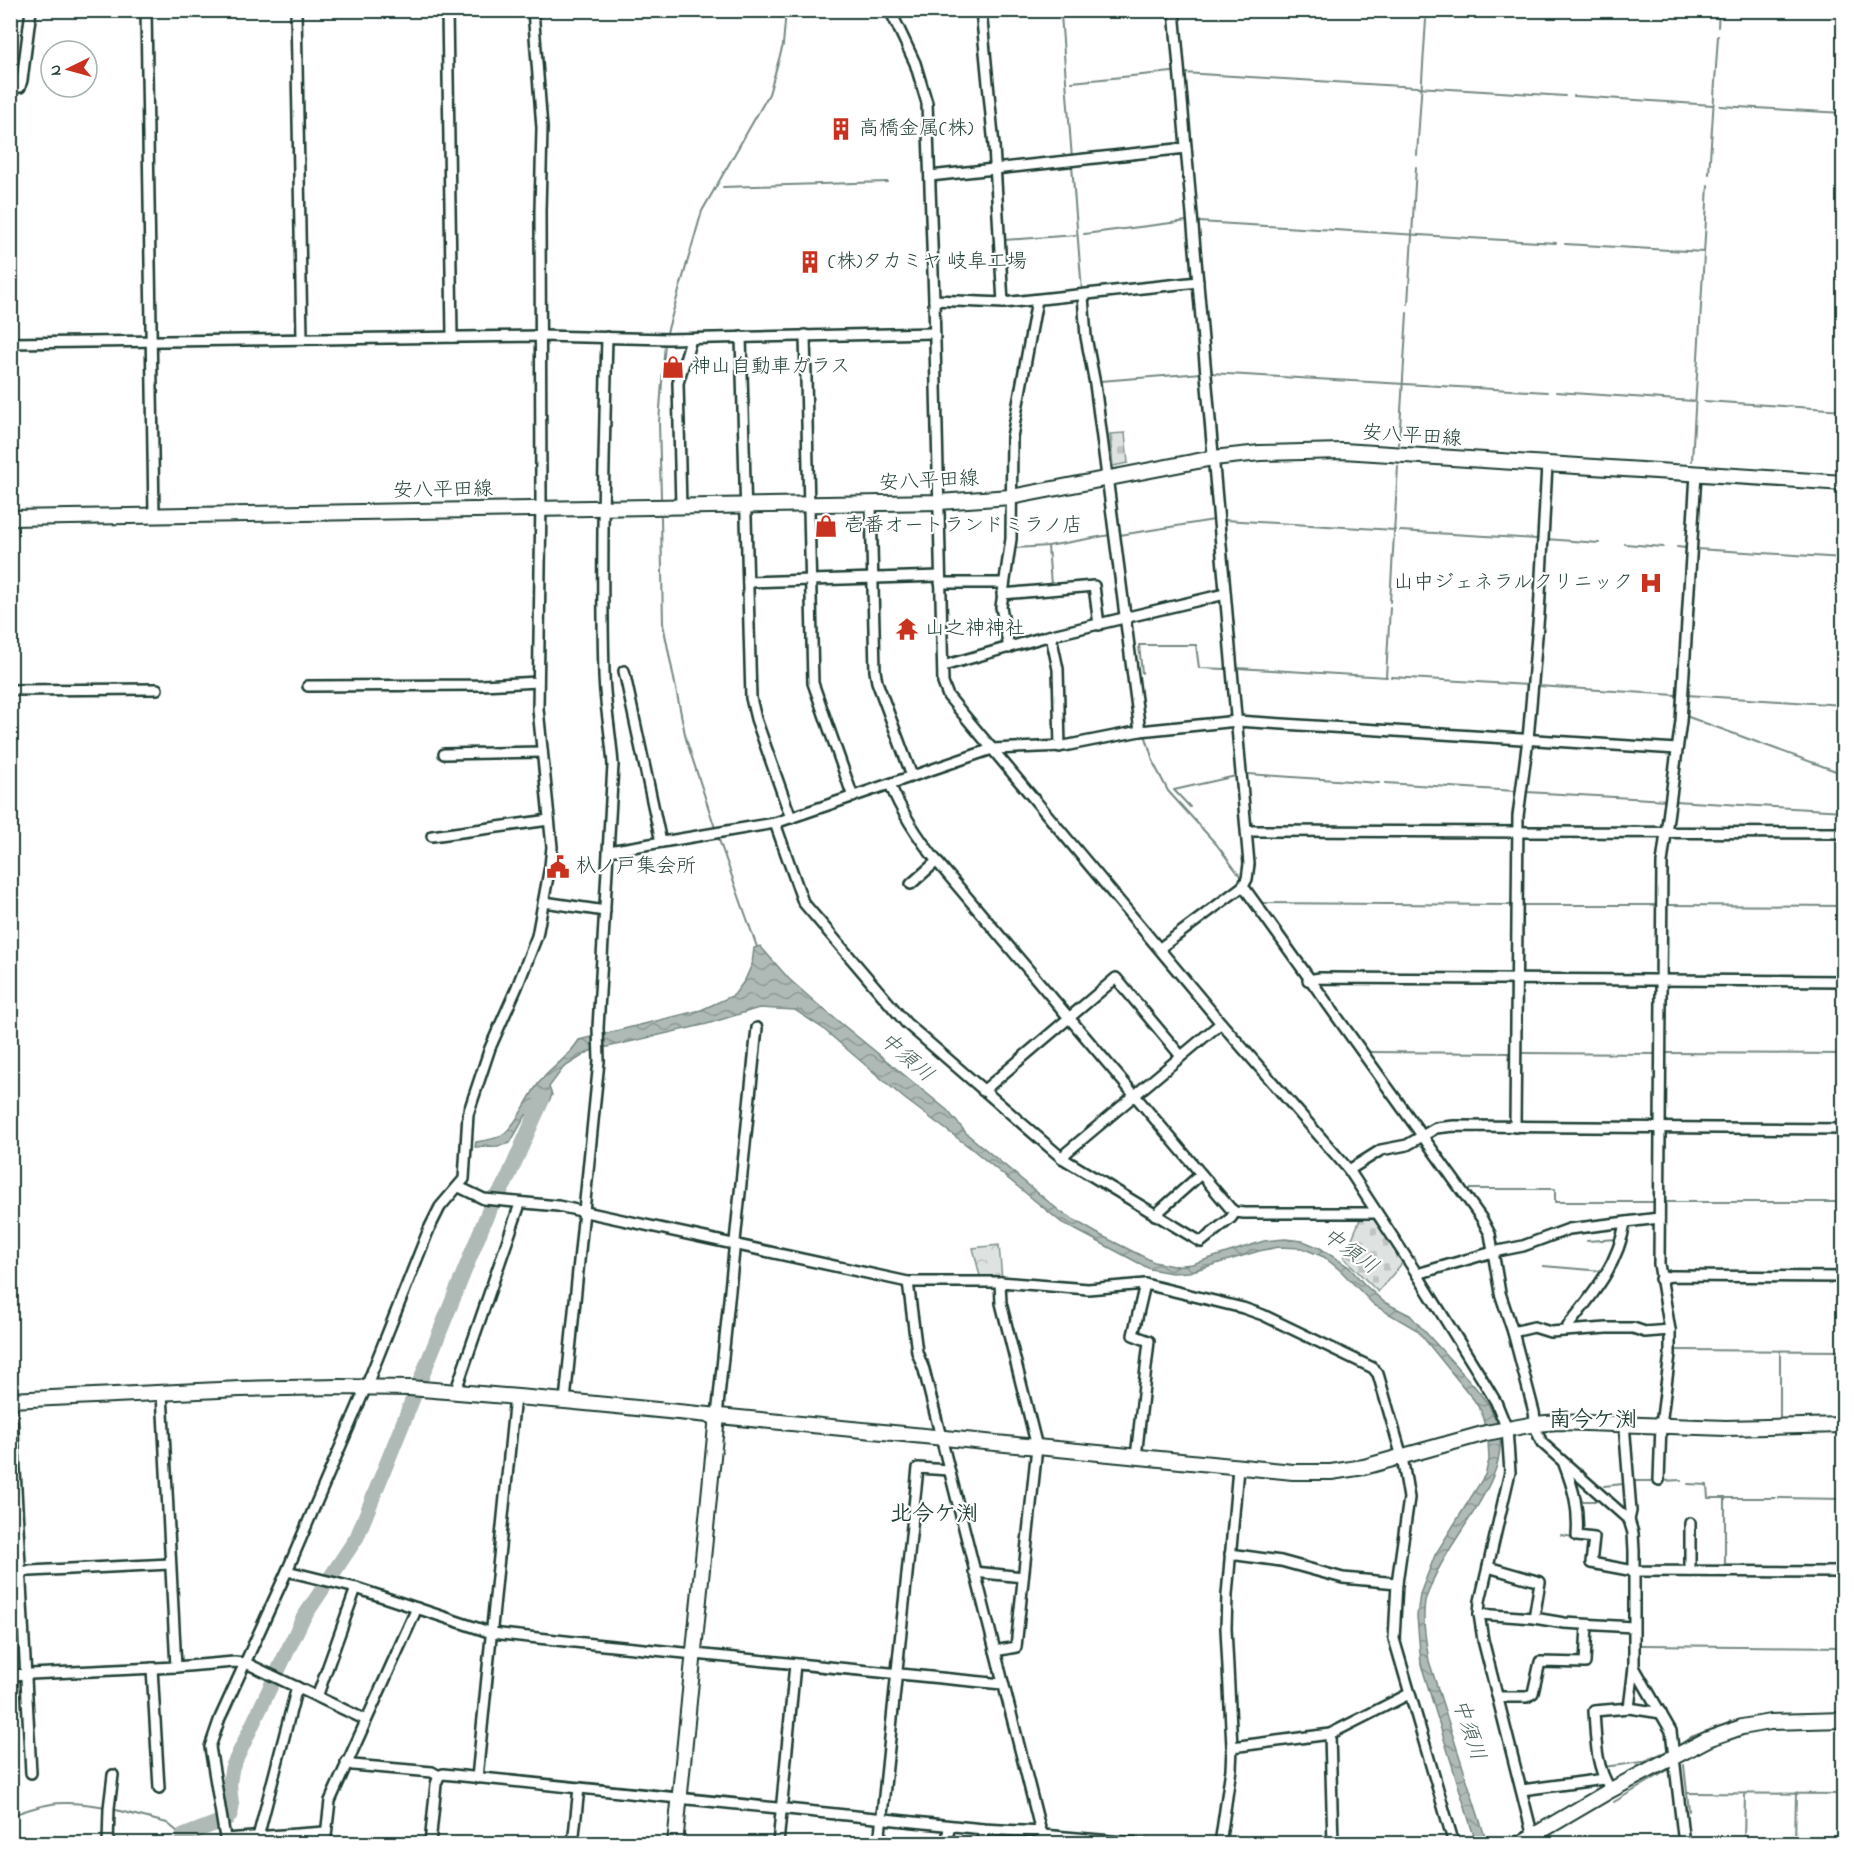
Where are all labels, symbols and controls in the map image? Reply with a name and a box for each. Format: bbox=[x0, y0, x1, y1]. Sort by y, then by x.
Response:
north arrow bbox=[39, 39, 99, 99]
text: N bbox=[44, 64, 68, 77]
place label: 高橋金属(株) bbox=[859, 115, 973, 144]
building icon: 高橋金属(株) bbox=[828, 116, 854, 142]
place label: (株)タカミヤ 岐阜工場 bbox=[828, 248, 1027, 277]
building icon: (株)タカミヤ 岐阜工場 bbox=[797, 249, 823, 275]
place label: 神山自動車ガラス bbox=[691, 353, 850, 382]
shop icon: 神山自動車ガラス bbox=[660, 354, 686, 380]
street label: 安八平田線 bbox=[1361, 419, 1463, 455]
street label: 安八平田線 bbox=[878, 465, 980, 499]
street label: 安八平田線 bbox=[393, 476, 493, 506]
place label: 壱番オートランドミラノ店 bbox=[844, 512, 1082, 541]
shop icon: 壱番オートランドミラノ店 bbox=[813, 513, 839, 539]
place label: 山中ジェネラルクリニック bbox=[1394, 569, 1633, 598]
hospital icon: 山中ジェネラルクリニック bbox=[1638, 570, 1664, 596]
place label: 山之神神社 bbox=[925, 615, 1025, 644]
temple icon: 山之神神社 bbox=[894, 616, 920, 642]
place label: 杁ノ戸集会所 bbox=[576, 853, 696, 882]
public building icon: 杁ノ戸集会所 bbox=[545, 854, 571, 880]
water label: 中須川 bbox=[872, 1026, 940, 1090]
water label: 中須川 bbox=[1316, 1221, 1384, 1283]
district label: 南今ケ渕 bbox=[1549, 1405, 1637, 1437]
district label: 北今ケ渕 bbox=[890, 1499, 978, 1531]
water label: 中須川 bbox=[1444, 1695, 1492, 1765]

